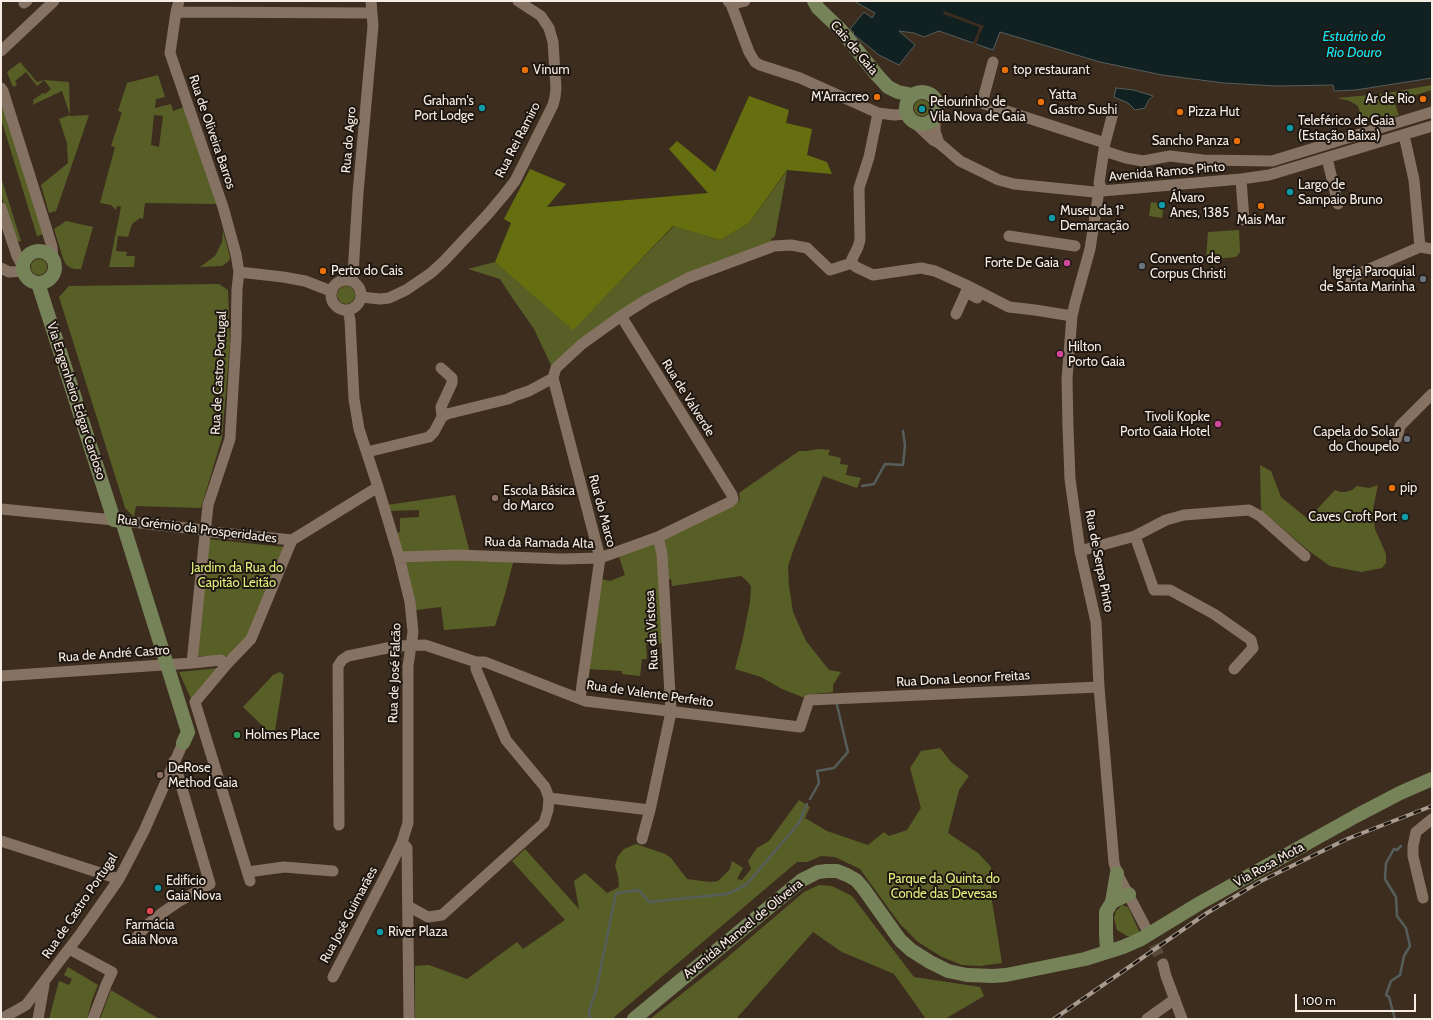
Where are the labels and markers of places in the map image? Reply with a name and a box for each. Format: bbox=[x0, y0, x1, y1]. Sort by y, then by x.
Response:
place label: Vinum bbox=[533, 62, 570, 78]
place label: top restaurant bbox=[1013, 62, 1090, 78]
marker: Vinum bbox=[520, 65, 530, 75]
marker: top restaurant bbox=[1000, 65, 1010, 75]
place label: Yatta Gastro Sushi bbox=[1049, 87, 1117, 118]
place label: M'Arracreo bbox=[811, 89, 869, 105]
place label: Ar de Rio bbox=[1366, 91, 1415, 107]
marker: M'Arracreo bbox=[872, 92, 882, 102]
place label: Graham's Port Lodge bbox=[414, 93, 474, 124]
place label: Pelourinho de Vila Nova de Gaia bbox=[930, 94, 1026, 125]
marker: Ar de Rio bbox=[1418, 94, 1428, 104]
marker: Yatta Gastro Sushi bbox=[1036, 97, 1046, 107]
marker: Graham's Port Lodge bbox=[477, 103, 487, 113]
marker: Pelourinho de Vila Nova de Gaia bbox=[917, 104, 927, 114]
place label: Pizza Hut bbox=[1188, 104, 1240, 120]
marker: Pizza Hut bbox=[1175, 107, 1185, 117]
place label: Teleférico de Gaia (Estação Baixa) bbox=[1298, 113, 1395, 144]
marker: Teleférico de Gaia (Estação Baixa) bbox=[1285, 123, 1295, 133]
place label: Sancho Panza bbox=[1152, 133, 1229, 149]
marker: Sancho Panza bbox=[1232, 136, 1242, 146]
place label: Largo de Sampaio Bruno bbox=[1298, 177, 1383, 208]
marker: Largo de Sampaio Bruno bbox=[1285, 187, 1295, 197]
place label: Álvaro Anes, 1385 bbox=[1170, 190, 1229, 221]
marker: Álvaro Anes, 1385 bbox=[1157, 200, 1167, 210]
marker: Mais Mar bbox=[1256, 201, 1266, 211]
place label: Museu da 1ª Demarcação bbox=[1060, 203, 1129, 234]
place label: Mais Mar bbox=[1237, 212, 1285, 228]
marker: Museu da 1ª Demarcação bbox=[1047, 213, 1057, 223]
place label: Convento de Corpus Christi bbox=[1150, 251, 1226, 282]
place label: Forte De Gaia bbox=[985, 255, 1059, 271]
marker: Forte De Gaia bbox=[1062, 258, 1072, 268]
marker: Convento de Corpus Christi bbox=[1137, 261, 1147, 271]
place label: Perto do Cais bbox=[331, 263, 403, 279]
place label: Igreja Paroquial de Santa Marinha bbox=[1320, 264, 1415, 295]
marker: Perto do Cais bbox=[318, 266, 328, 276]
marker: Igreja Paroquial de Santa Marinha bbox=[1418, 274, 1428, 284]
place label: Hilton Porto Gaia bbox=[1068, 339, 1125, 370]
marker: Hilton Porto Gaia bbox=[1055, 349, 1065, 359]
place label: Tivoli Kopke Porto Gaia Hotel bbox=[1120, 409, 1210, 440]
marker: Tivoli Kopke Porto Gaia Hotel bbox=[1213, 419, 1223, 429]
place label: Capela do Solar do Choupelo bbox=[1313, 424, 1399, 455]
marker: Capela do Solar do Choupelo bbox=[1402, 434, 1412, 444]
place label: pip bbox=[1400, 480, 1417, 496]
place label: Escola Básica do Marco bbox=[503, 483, 575, 514]
marker: pip bbox=[1387, 483, 1397, 493]
marker: Escola Básica do Marco bbox=[490, 493, 500, 503]
place label: Caves Croft Port bbox=[1308, 509, 1397, 525]
marker: Caves Croft Port bbox=[1400, 512, 1410, 522]
place label: Holmes Place bbox=[245, 727, 320, 743]
marker: Holmes Place bbox=[232, 730, 242, 740]
place label: DeRose Method Gaia bbox=[168, 760, 238, 791]
marker: DeRose Method Gaia bbox=[155, 770, 165, 780]
place label: Edifício Gaia Nova bbox=[166, 873, 221, 904]
marker: Edifício Gaia Nova bbox=[153, 883, 163, 893]
marker: Farmácia Gaia Nova bbox=[145, 906, 155, 916]
place label: Farmácia Gaia Nova bbox=[122, 917, 178, 948]
place label: River Plaza bbox=[388, 924, 448, 940]
marker: River Plaza bbox=[375, 927, 385, 937]

